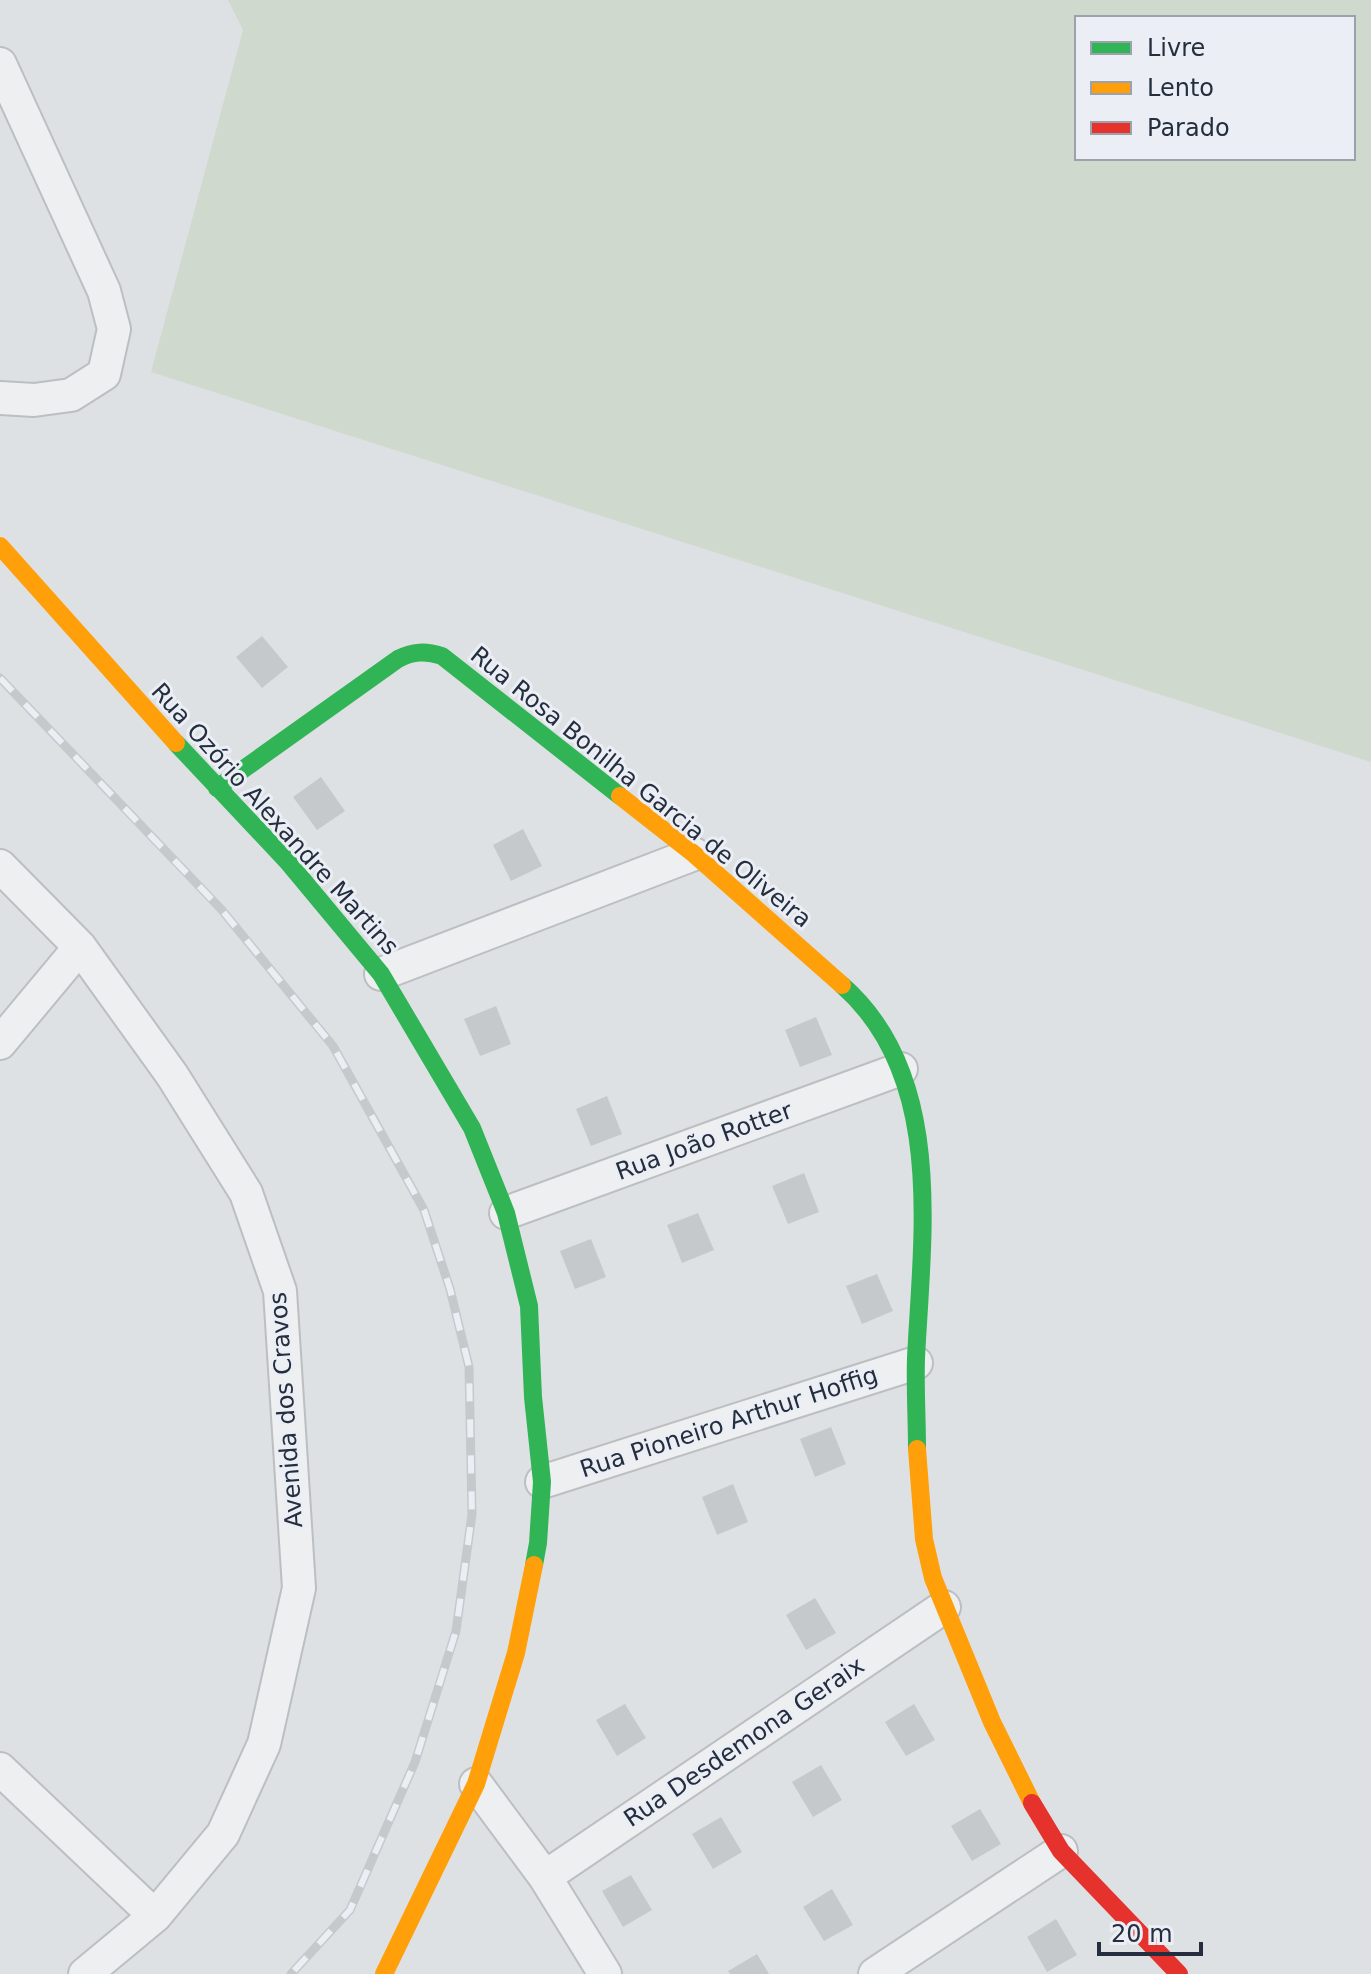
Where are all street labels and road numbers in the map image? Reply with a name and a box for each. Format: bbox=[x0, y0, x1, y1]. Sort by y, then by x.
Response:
street label: Rua Rosa Bonilha Garcia de Oliveira bbox=[465, 641, 817, 933]
street label: Rua Ozório Alexandre Martins bbox=[146, 677, 404, 961]
street label: Rua João Rotter bbox=[612, 1096, 796, 1186]
street label: Avenida dos Cravos bbox=[264, 1291, 308, 1529]
street label: Rua Pioneiro Arthur Hoffig bbox=[577, 1361, 881, 1483]
street label: Rua Desdemona Geraix bbox=[619, 1651, 869, 1833]

